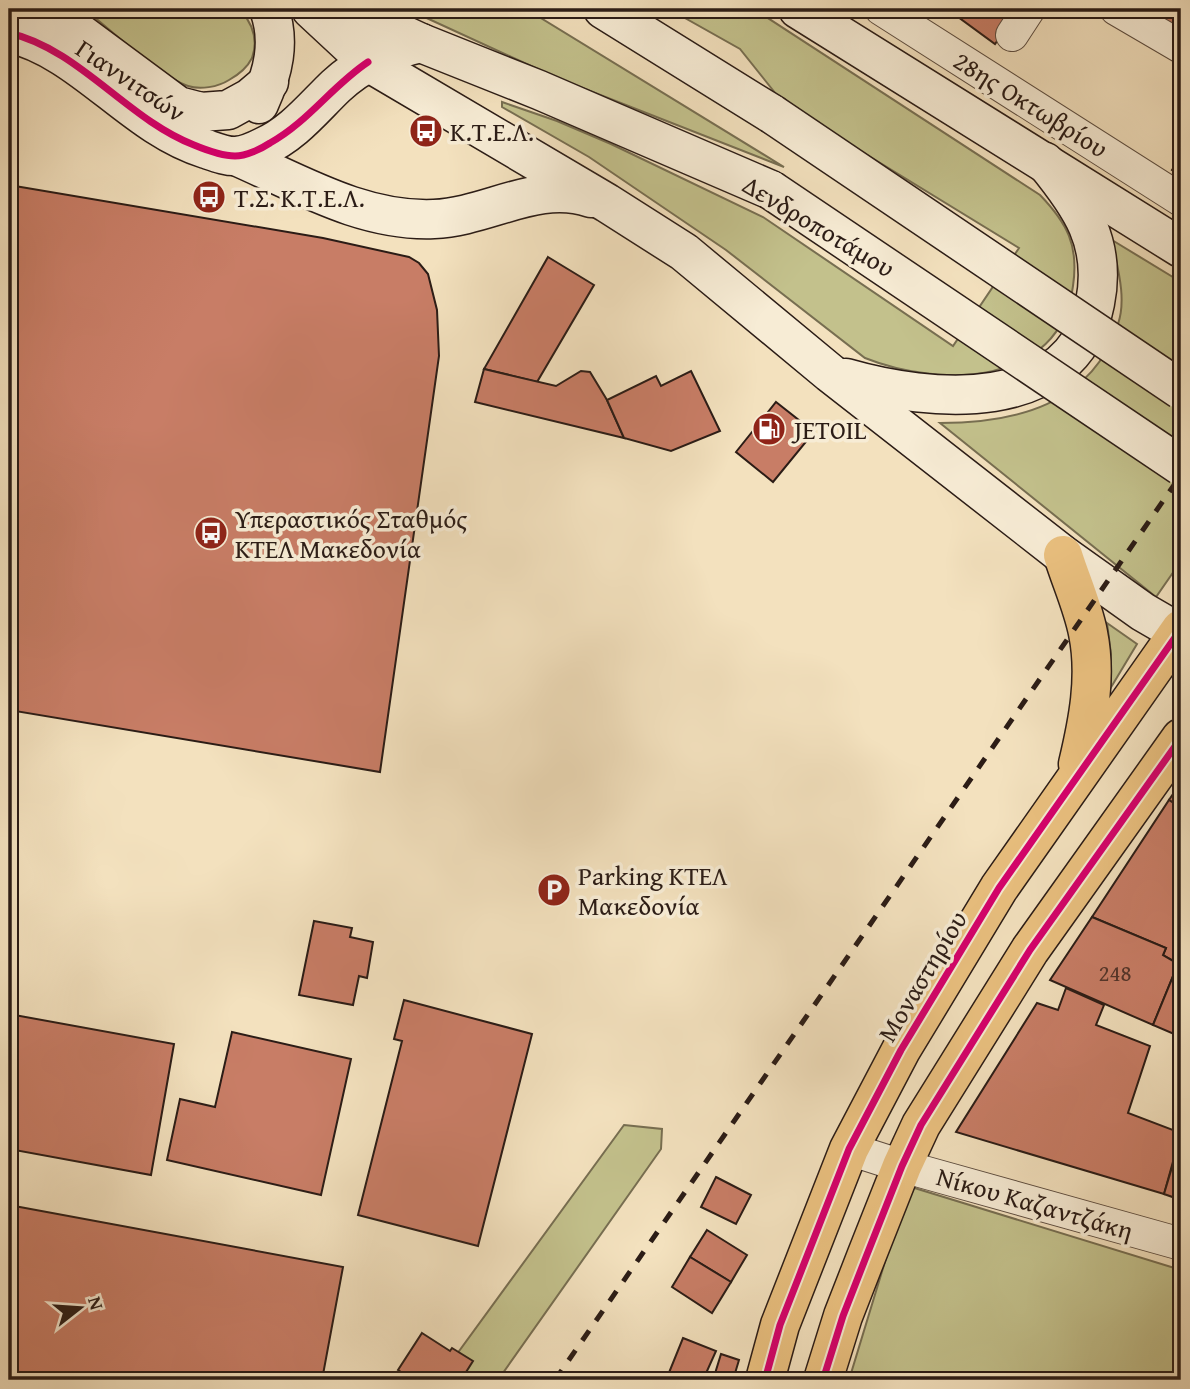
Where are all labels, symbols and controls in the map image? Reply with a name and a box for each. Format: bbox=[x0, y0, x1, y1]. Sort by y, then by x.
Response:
street label: Γιαννιτσών bbox=[68, 29, 194, 131]
street label: 28ης Οκτωβρίου bbox=[946, 41, 1116, 167]
bus stop icon: Κ.Τ.Ε.Λ. bbox=[407, 112, 445, 150]
place label: Κ.Τ.Ε.Λ. bbox=[450, 112, 534, 151]
street label: Δενδροποτάμου bbox=[736, 165, 902, 287]
bus stop icon: Τ.Σ. Κ.Τ.Ε.Λ. bbox=[190, 178, 228, 216]
place label: Τ.Σ. Κ.Τ.Ε.Λ. bbox=[234, 178, 365, 217]
fuel station icon: JETOIL bbox=[750, 410, 788, 448]
place label: JETOIL bbox=[791, 410, 867, 449]
place label: Υπεραστικός Σταθμός ΚΤΕΛ Μακεδονία bbox=[234, 499, 467, 568]
bus stop icon: Υπεραστικός Σταθμός ΚΤΕΛ Μακεδονία bbox=[192, 514, 230, 552]
place label: Parking ΚΤΕΛ Μακεδονία bbox=[578, 856, 728, 925]
parking icon: Parking ΚΤΕΛ Μακεδονία bbox=[535, 871, 573, 909]
street label: Μοναστηρίου bbox=[867, 903, 977, 1049]
house number: 248 bbox=[1098, 956, 1132, 989]
street label: Νίκου Καζαντζάκη bbox=[932, 1156, 1138, 1250]
north arrow bbox=[46, 1274, 116, 1344]
text: N bbox=[81, 1293, 112, 1313]

